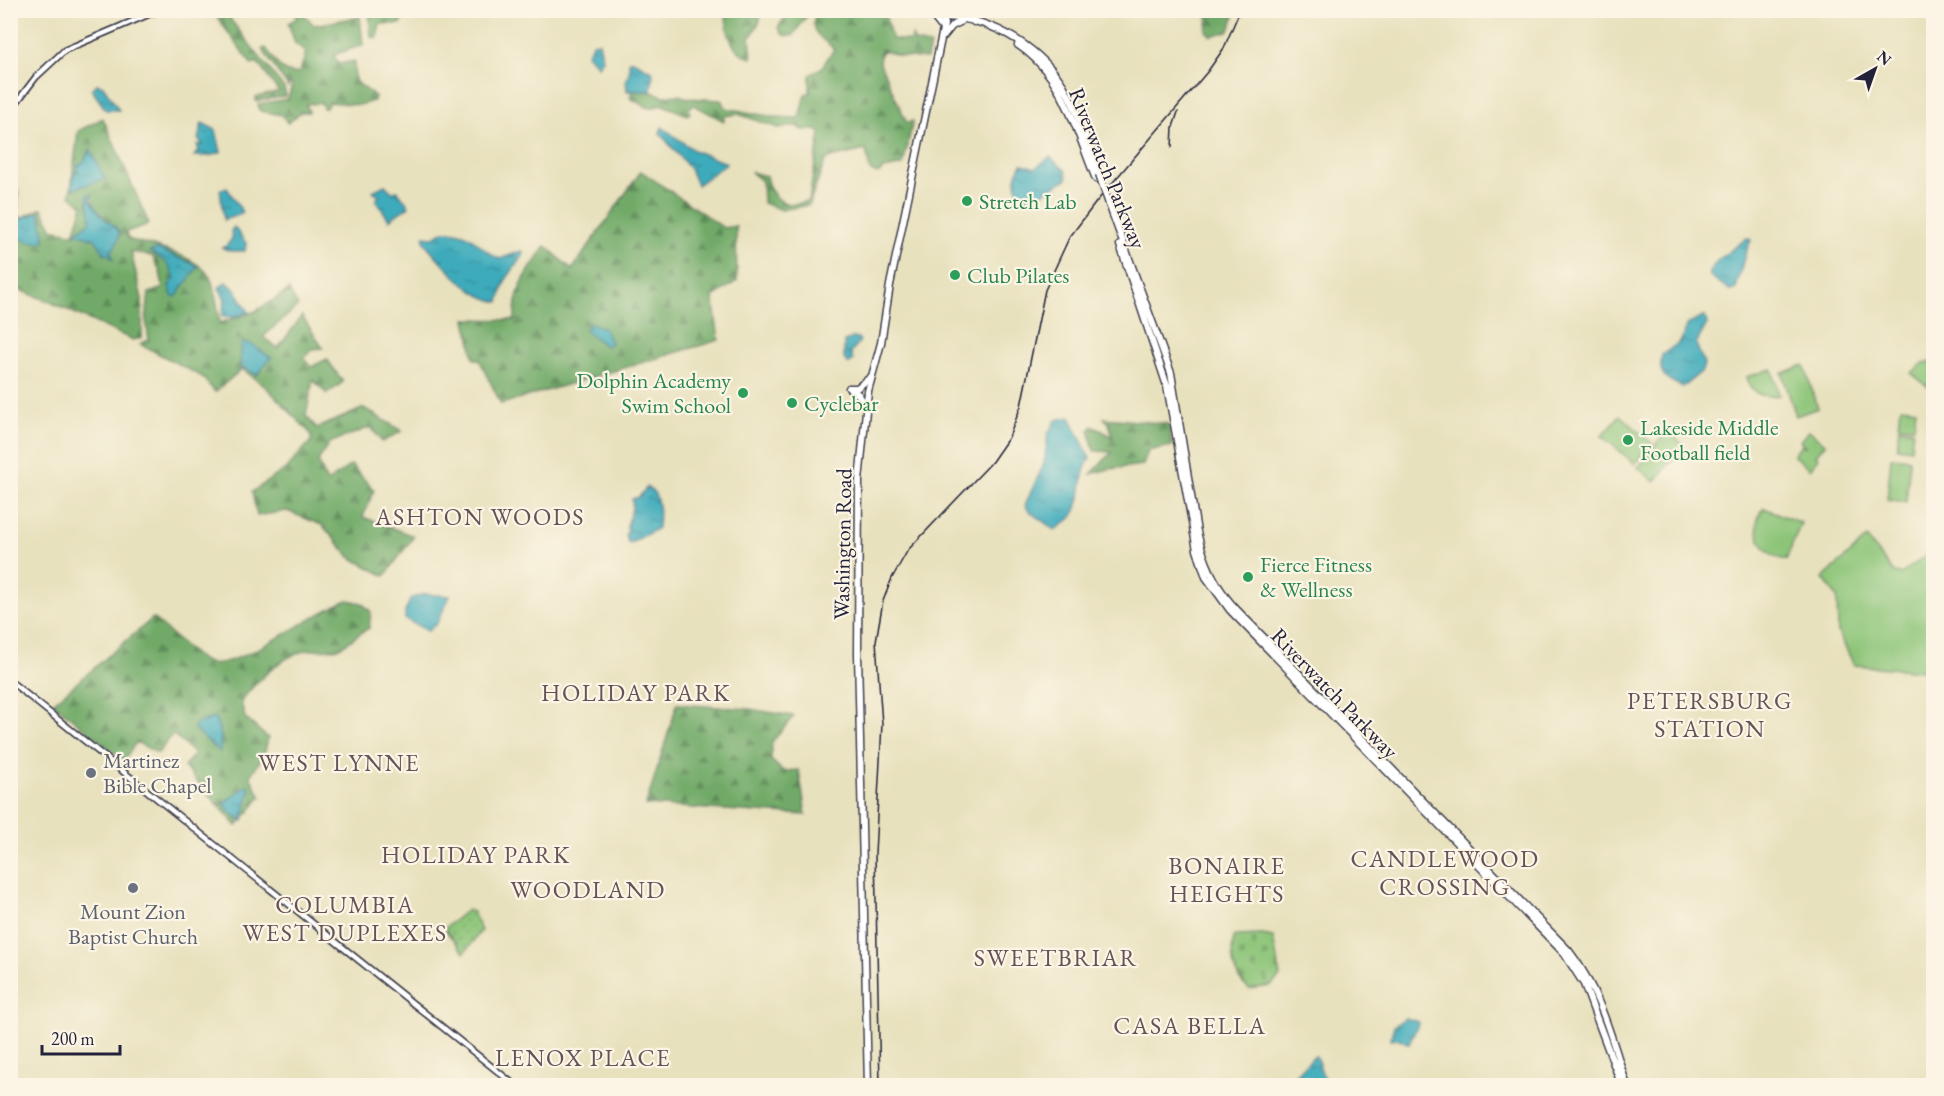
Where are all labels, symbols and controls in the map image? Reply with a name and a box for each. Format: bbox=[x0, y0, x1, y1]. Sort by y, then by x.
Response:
north arrow bbox=[1845, 39, 1905, 99]
text: N bbox=[1873, 46, 1896, 70]
street label: Riverwatch Parkway bbox=[1062, 83, 1153, 254]
place label: Stretch Lab bbox=[979, 187, 1077, 216]
marker: Stretch Lab bbox=[960, 194, 974, 208]
place label: Club Pilates bbox=[967, 261, 1069, 290]
marker: Club Pilates bbox=[948, 268, 962, 282]
place label: Dolphin Academy Swim School bbox=[577, 366, 731, 420]
marker: Dolphin Academy Swim School bbox=[736, 386, 750, 400]
place label: Cyclebar bbox=[804, 389, 879, 418]
marker: Cyclebar bbox=[785, 396, 799, 410]
place label: Lakeside Middle Football field bbox=[1640, 413, 1779, 467]
marker: Lakeside Middle Football field bbox=[1621, 433, 1635, 447]
street label: Washington Road bbox=[827, 467, 858, 620]
district label: ASHTON WOODS bbox=[374, 501, 585, 532]
place label: Fierce Fitness & Wellness bbox=[1260, 550, 1372, 604]
marker: Fierce Fitness & Wellness bbox=[1241, 570, 1255, 584]
street label: Riverwatch Parkway bbox=[1265, 622, 1405, 765]
district label: HOLIDAY PARK bbox=[541, 677, 731, 708]
district label: PETERSBURG STATION bbox=[1627, 685, 1793, 744]
place label: Martinez Bible Chapel bbox=[103, 746, 212, 800]
district label: WEST LYNNE bbox=[258, 747, 420, 778]
marker: Martinez Bible Chapel bbox=[84, 766, 98, 780]
district label: HOLIDAY PARK bbox=[381, 839, 571, 870]
district label: CANDLEWOOD CROSSING bbox=[1350, 843, 1540, 902]
district label: BONAIRE HEIGHTS bbox=[1168, 850, 1286, 909]
district label: WOODLAND bbox=[510, 874, 666, 905]
marker: Mount Zion Baptist Church bbox=[126, 881, 140, 895]
district label: COLUMBIA WEST DUPLEXES bbox=[242, 889, 448, 948]
place label: Mount Zion Baptist Church bbox=[68, 897, 198, 951]
district label: SWEETBRIAR bbox=[974, 942, 1138, 973]
district label: CASA BELLA bbox=[1113, 1010, 1267, 1041]
scale bar bbox=[42, 1018, 120, 1056]
text: 200 m bbox=[51, 1027, 95, 1050]
district label: LENOX PLACE bbox=[495, 1042, 671, 1073]

